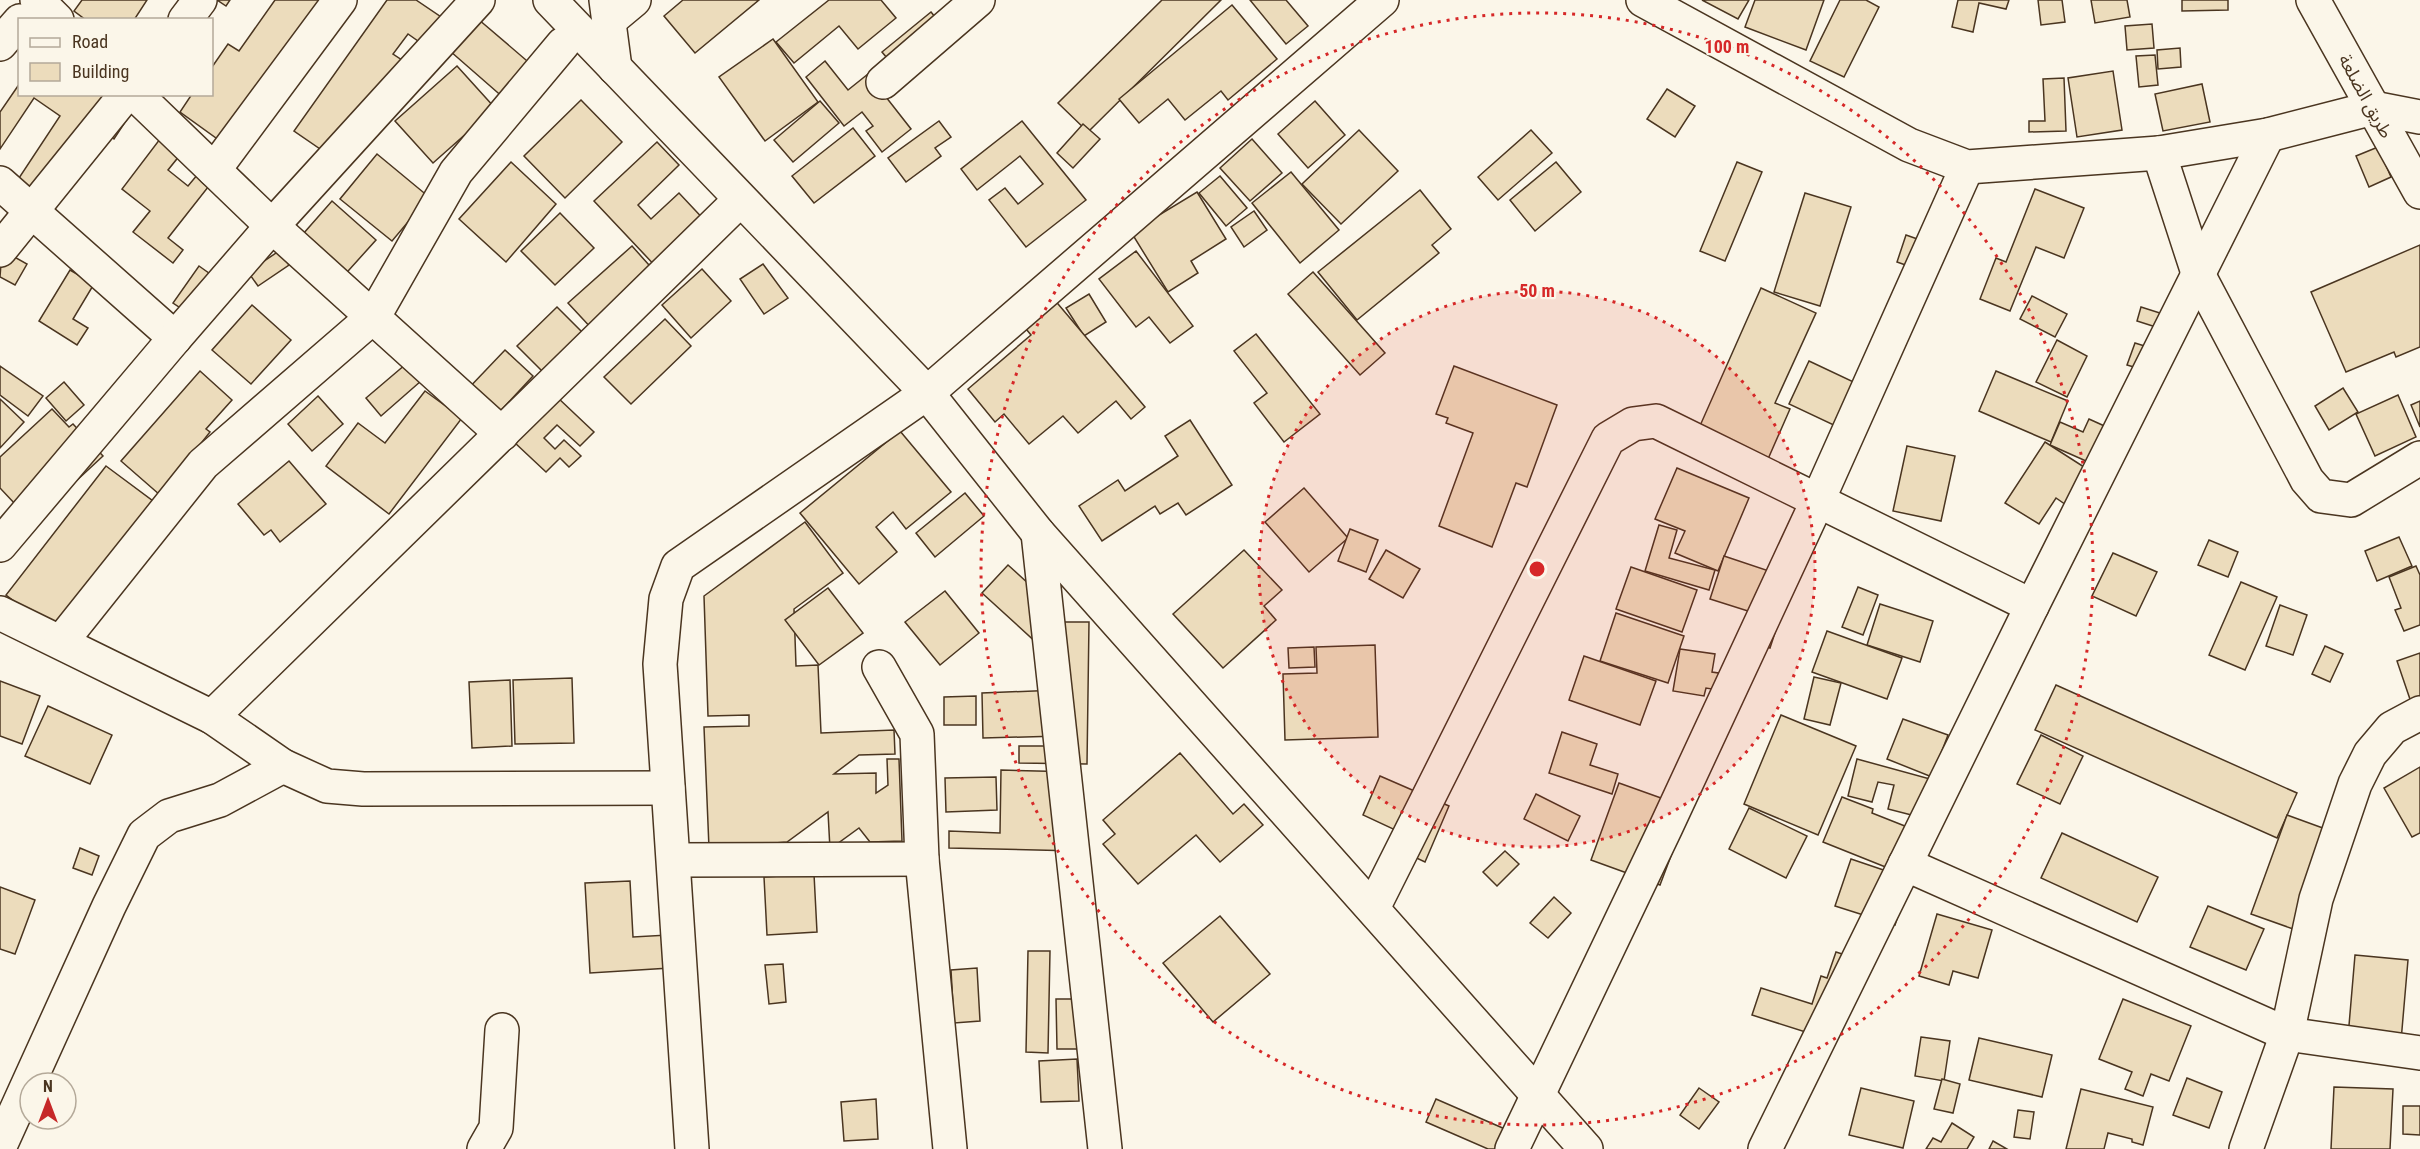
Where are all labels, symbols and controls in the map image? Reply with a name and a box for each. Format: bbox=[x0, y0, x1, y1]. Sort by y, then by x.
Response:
legend bbox=[18, 18, 213, 96]
text: Road bbox=[72, 31, 108, 52]
text: 100 m bbox=[1705, 36, 1749, 57]
street label: طريق الضلعة bbox=[2334, 50, 2398, 142]
text: Building bbox=[72, 61, 129, 82]
text: 50 m bbox=[1519, 280, 1555, 301]
centre of rings bbox=[1527, 559, 1547, 579]
north arrow bbox=[18, 1071, 78, 1131]
text: N bbox=[43, 1077, 53, 1096]

